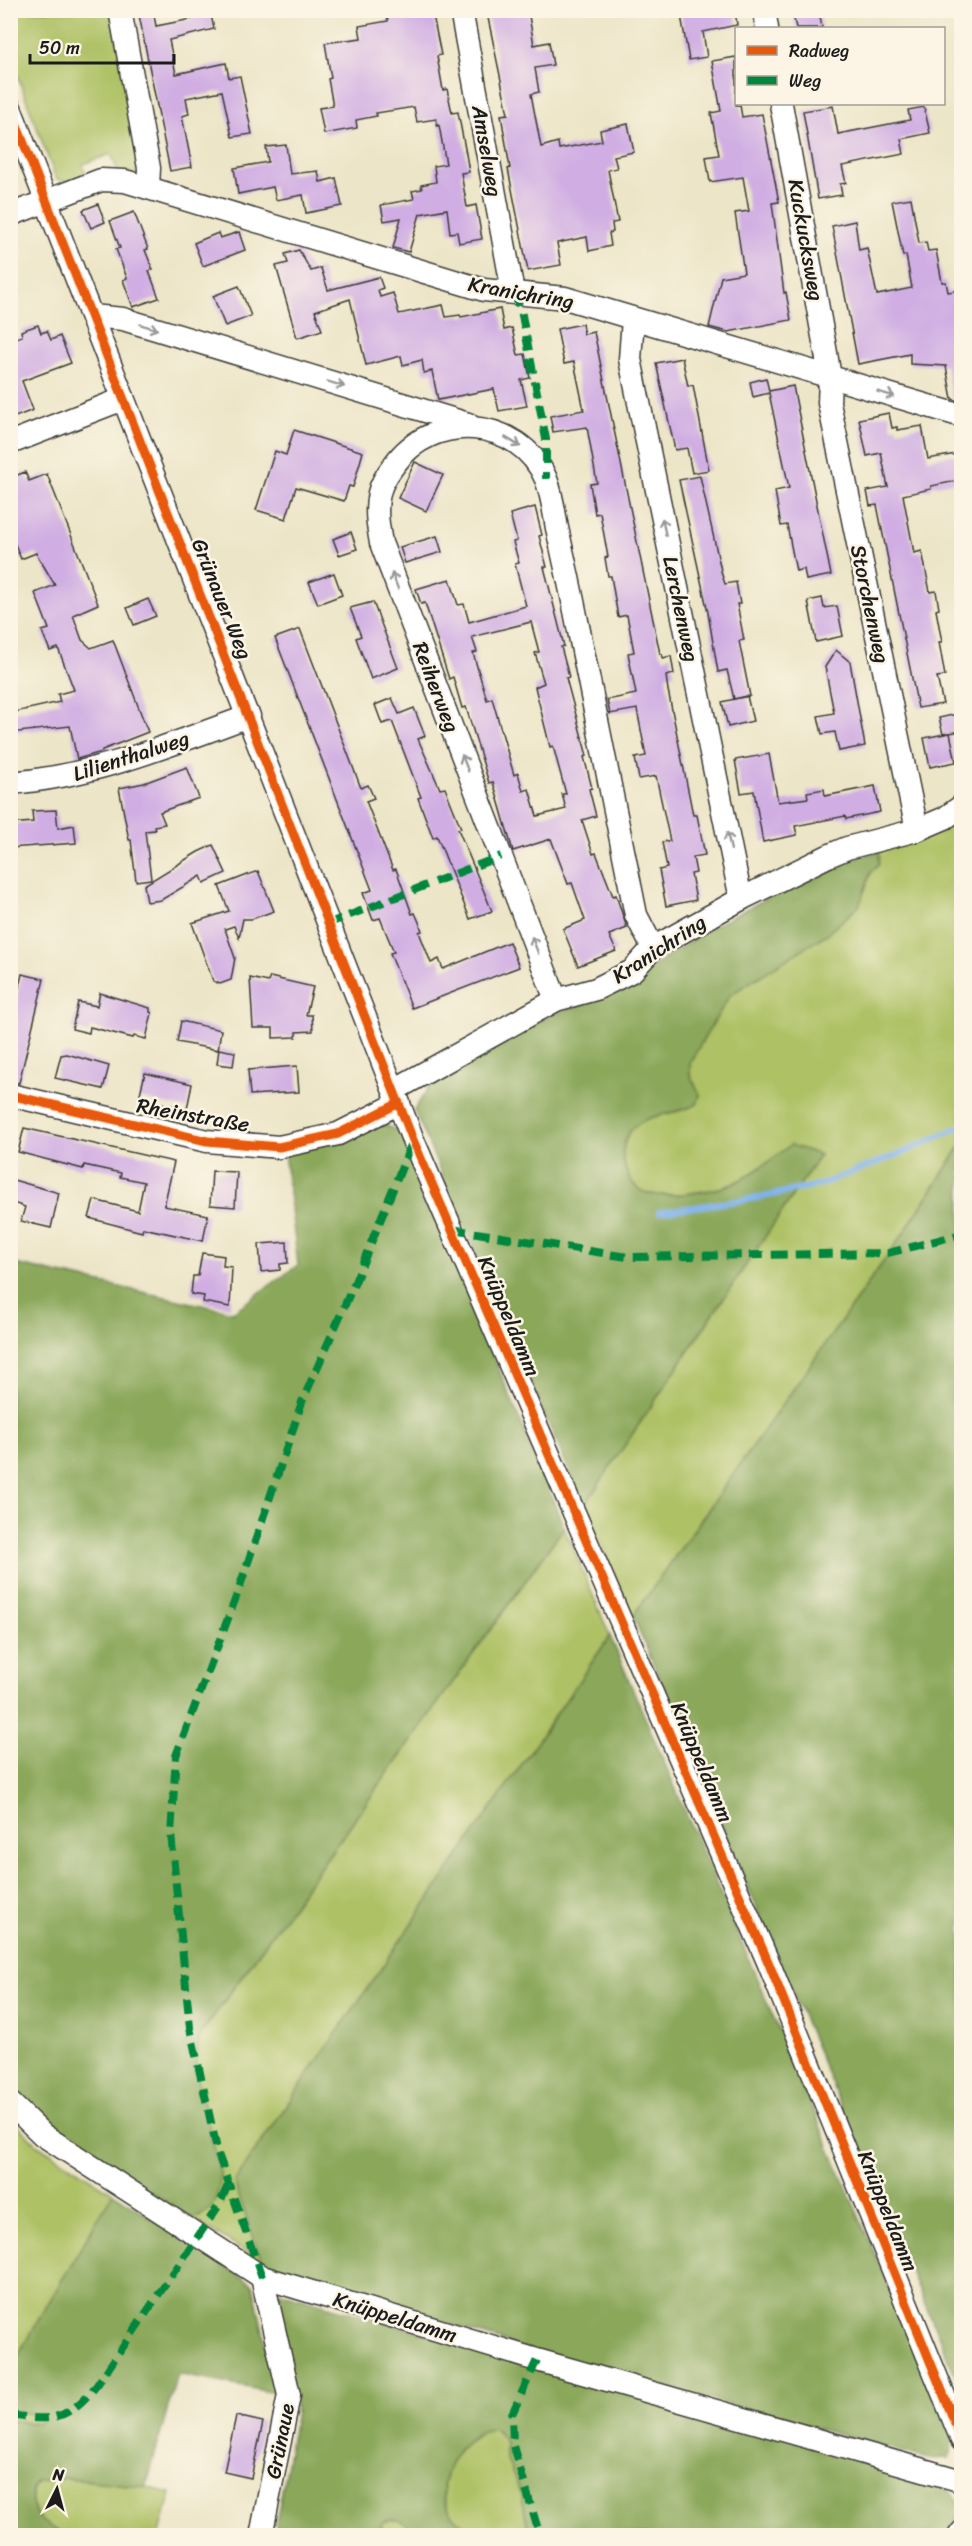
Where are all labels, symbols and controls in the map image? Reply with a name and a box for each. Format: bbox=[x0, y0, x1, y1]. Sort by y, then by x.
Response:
scale bar bbox=[30, 27, 174, 65]
legend bbox=[735, 27, 945, 105]
text: 50 m bbox=[39, 32, 80, 64]
text: Radweg bbox=[789, 35, 849, 67]
text: Weg bbox=[789, 65, 821, 97]
street label: Amselweg bbox=[460, 101, 514, 200]
street label: Kuckucksweg bbox=[777, 176, 835, 304]
street label: Kranichring bbox=[465, 265, 577, 321]
one-way arrow bbox=[139, 322, 158, 333]
one-way arrow bbox=[326, 379, 345, 390]
one-way arrow bbox=[876, 389, 895, 400]
one-way arrow bbox=[504, 436, 521, 448]
one-way arrow bbox=[658, 518, 669, 537]
street label: Grünauer Weg bbox=[180, 533, 264, 666]
street label: Storchenweg bbox=[839, 541, 901, 667]
street label: Lerchenweg bbox=[651, 552, 711, 666]
one-way arrow bbox=[389, 572, 400, 591]
street label: Reiherweg bbox=[401, 636, 471, 739]
street label: Lilienthalweg bbox=[68, 719, 195, 793]
one-way arrow bbox=[459, 754, 470, 773]
one-way arrow bbox=[723, 832, 734, 852]
street label: Kranichring bbox=[604, 904, 715, 994]
one-way arrow bbox=[529, 936, 540, 955]
street label: Rheinstraße bbox=[134, 1086, 253, 1144]
street label: Knüppeldamm bbox=[466, 1250, 552, 1382]
street label: Knüppeldamm bbox=[659, 1696, 745, 1828]
street label: Knüppeldamm bbox=[846, 2144, 930, 2278]
street label: Knüppeldamm bbox=[328, 2280, 462, 2354]
street label: Grünaue bbox=[254, 2400, 306, 2482]
north arrow bbox=[27, 2459, 87, 2519]
text: N bbox=[50, 2459, 66, 2490]

